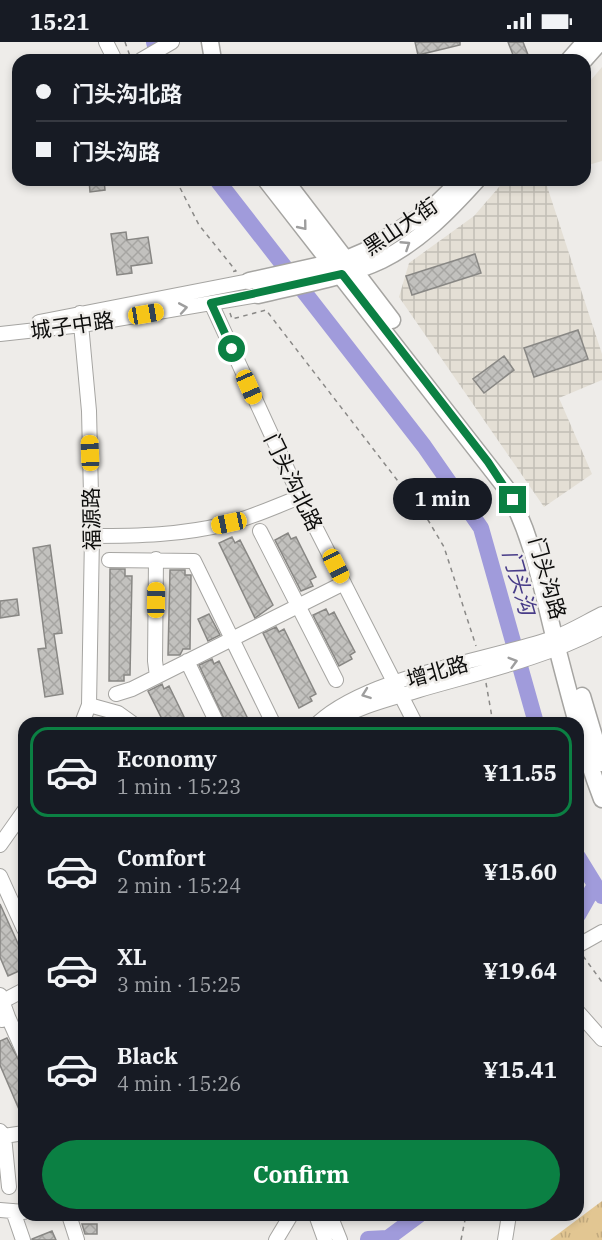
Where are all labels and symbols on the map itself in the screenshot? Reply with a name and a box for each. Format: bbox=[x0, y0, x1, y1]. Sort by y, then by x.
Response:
street label: 黑山大街 bbox=[357, 191, 443, 261]
one-way arrow bbox=[295, 219, 306, 230]
one-way arrow bbox=[400, 240, 410, 252]
car bbox=[127, 302, 165, 326]
one-way arrow bbox=[177, 302, 187, 315]
street label: 城子中路 bbox=[28, 305, 116, 345]
route start bbox=[218, 335, 245, 362]
car bbox=[233, 367, 265, 407]
street label: 门头沟北路 bbox=[258, 429, 330, 535]
car bbox=[80, 435, 100, 471]
callout: 1 min bbox=[393, 479, 492, 521]
route end bbox=[499, 486, 526, 513]
street label: 福源路 bbox=[76, 487, 106, 551]
car bbox=[210, 510, 248, 536]
street label: 门头沟路 bbox=[523, 534, 573, 622]
car bbox=[320, 546, 352, 586]
water label: 门头沟 bbox=[497, 546, 544, 620]
car bbox=[147, 582, 165, 618]
street label: 增北路 bbox=[403, 649, 471, 693]
one-way arrow bbox=[508, 657, 518, 670]
one-way arrow bbox=[361, 687, 372, 700]

